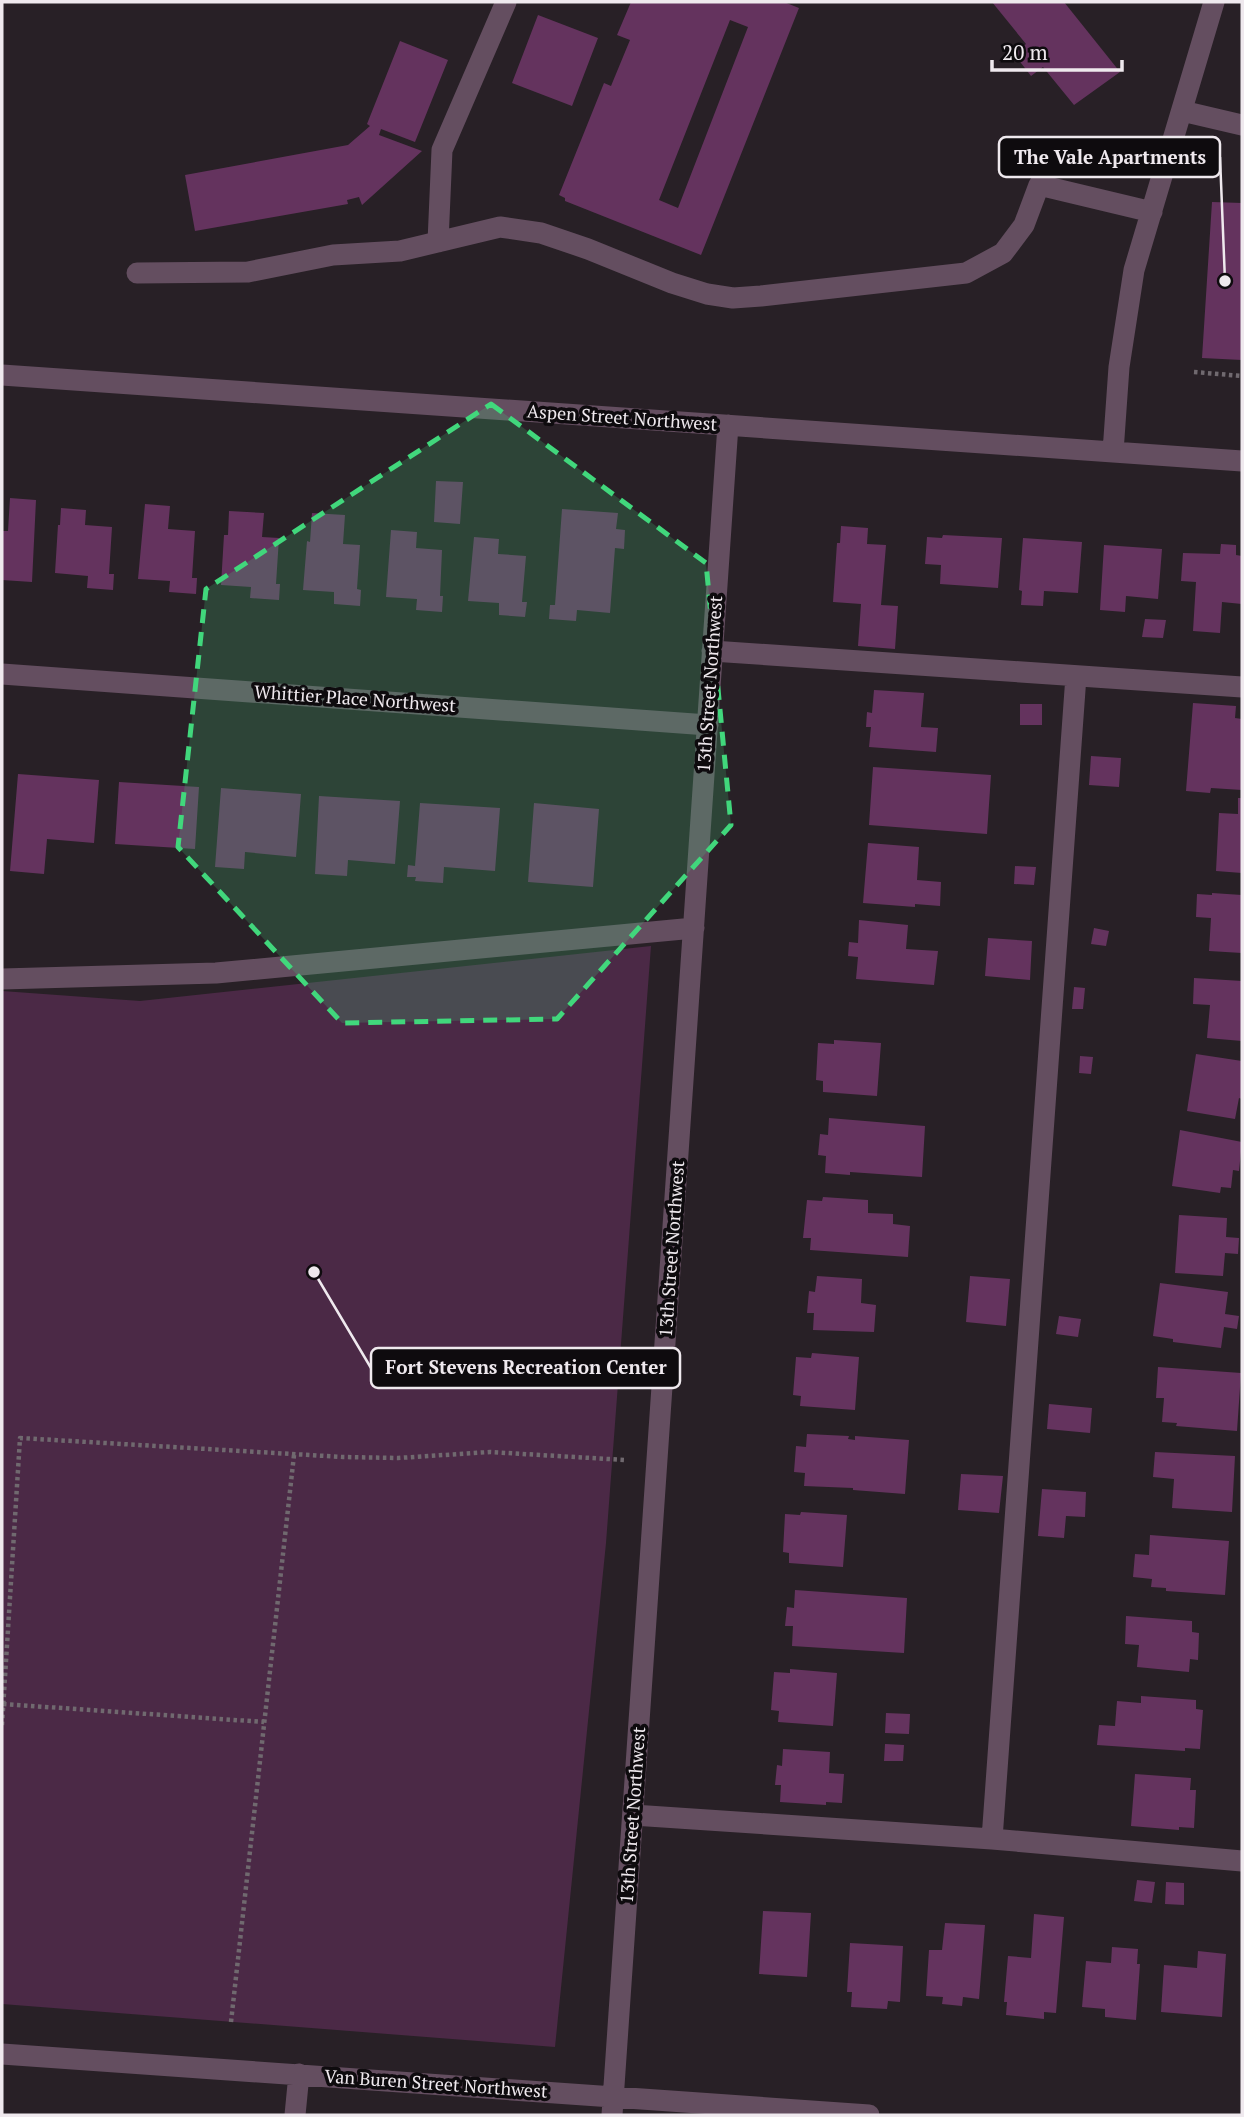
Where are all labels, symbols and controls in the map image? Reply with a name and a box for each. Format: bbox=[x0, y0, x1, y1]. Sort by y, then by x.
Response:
scale bar bbox=[992, 28, 1122, 72]
text: 20 m bbox=[1002, 38, 1048, 66]
callout: The Vale Apartments bbox=[999, 137, 1220, 177]
text: The Vale Apartments bbox=[1014, 144, 1206, 169]
street label: Aspen Street Northwest bbox=[526, 398, 718, 436]
street label: 13th Street Northwest bbox=[691, 595, 727, 773]
street label: Whittier Place Northwest bbox=[253, 679, 457, 717]
street label: 13th Street Northwest bbox=[653, 1160, 689, 1338]
callout: Fort Stevens Recreation Center bbox=[371, 1348, 680, 1388]
text: Fort Stevens Recreation Center bbox=[385, 1354, 667, 1379]
street label: 13th Street Northwest bbox=[614, 1726, 650, 1904]
street label: Van Buren Street Northwest bbox=[324, 2063, 549, 2103]

